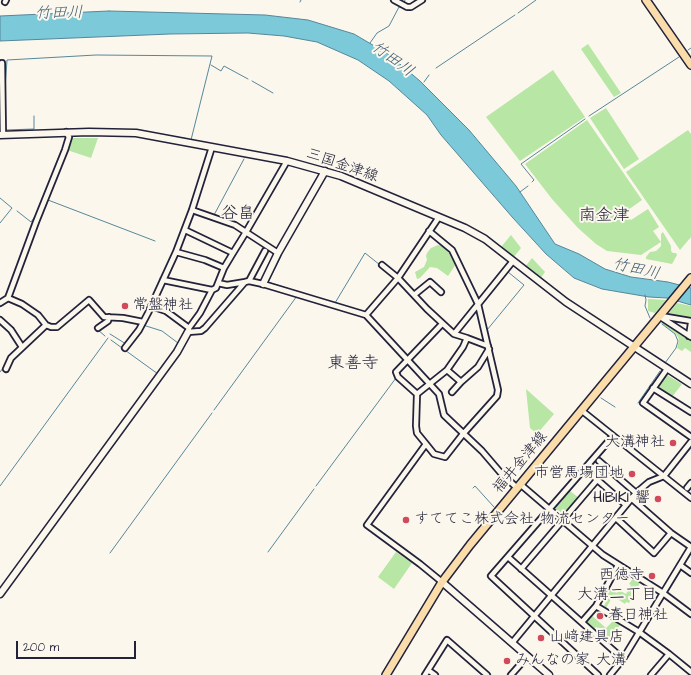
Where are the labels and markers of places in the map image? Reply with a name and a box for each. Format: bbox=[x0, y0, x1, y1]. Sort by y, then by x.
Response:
place label: 常盤神社 bbox=[133, 297, 193, 315]
marker: 常盤神社 bbox=[120, 301, 130, 311]
place label: 大溝神社 bbox=[605, 434, 665, 452]
marker: 大溝神社 bbox=[668, 438, 678, 448]
place label: 市営馬場団地 bbox=[534, 465, 624, 483]
marker: 市営馬場団地 bbox=[627, 469, 637, 479]
place label: HIBIKI 響 bbox=[593, 490, 650, 508]
marker: HIBIKI 響 bbox=[653, 494, 663, 504]
place label: すててこ株式会社 物流センター bbox=[414, 511, 630, 529]
marker: すててこ株式会社 物流センター bbox=[401, 515, 411, 525]
place label: 西徳寺 bbox=[599, 567, 644, 585]
marker: 西徳寺 bbox=[647, 571, 657, 581]
place label: 春日神社 bbox=[608, 607, 668, 625]
marker: 春日神社 bbox=[595, 611, 605, 621]
place label: 山﨑建具店 bbox=[549, 629, 624, 647]
marker: 山﨑建具店 bbox=[536, 633, 546, 643]
place label: みんなの家 大溝 bbox=[515, 652, 626, 670]
marker: みんなの家 大溝 bbox=[502, 656, 512, 666]

